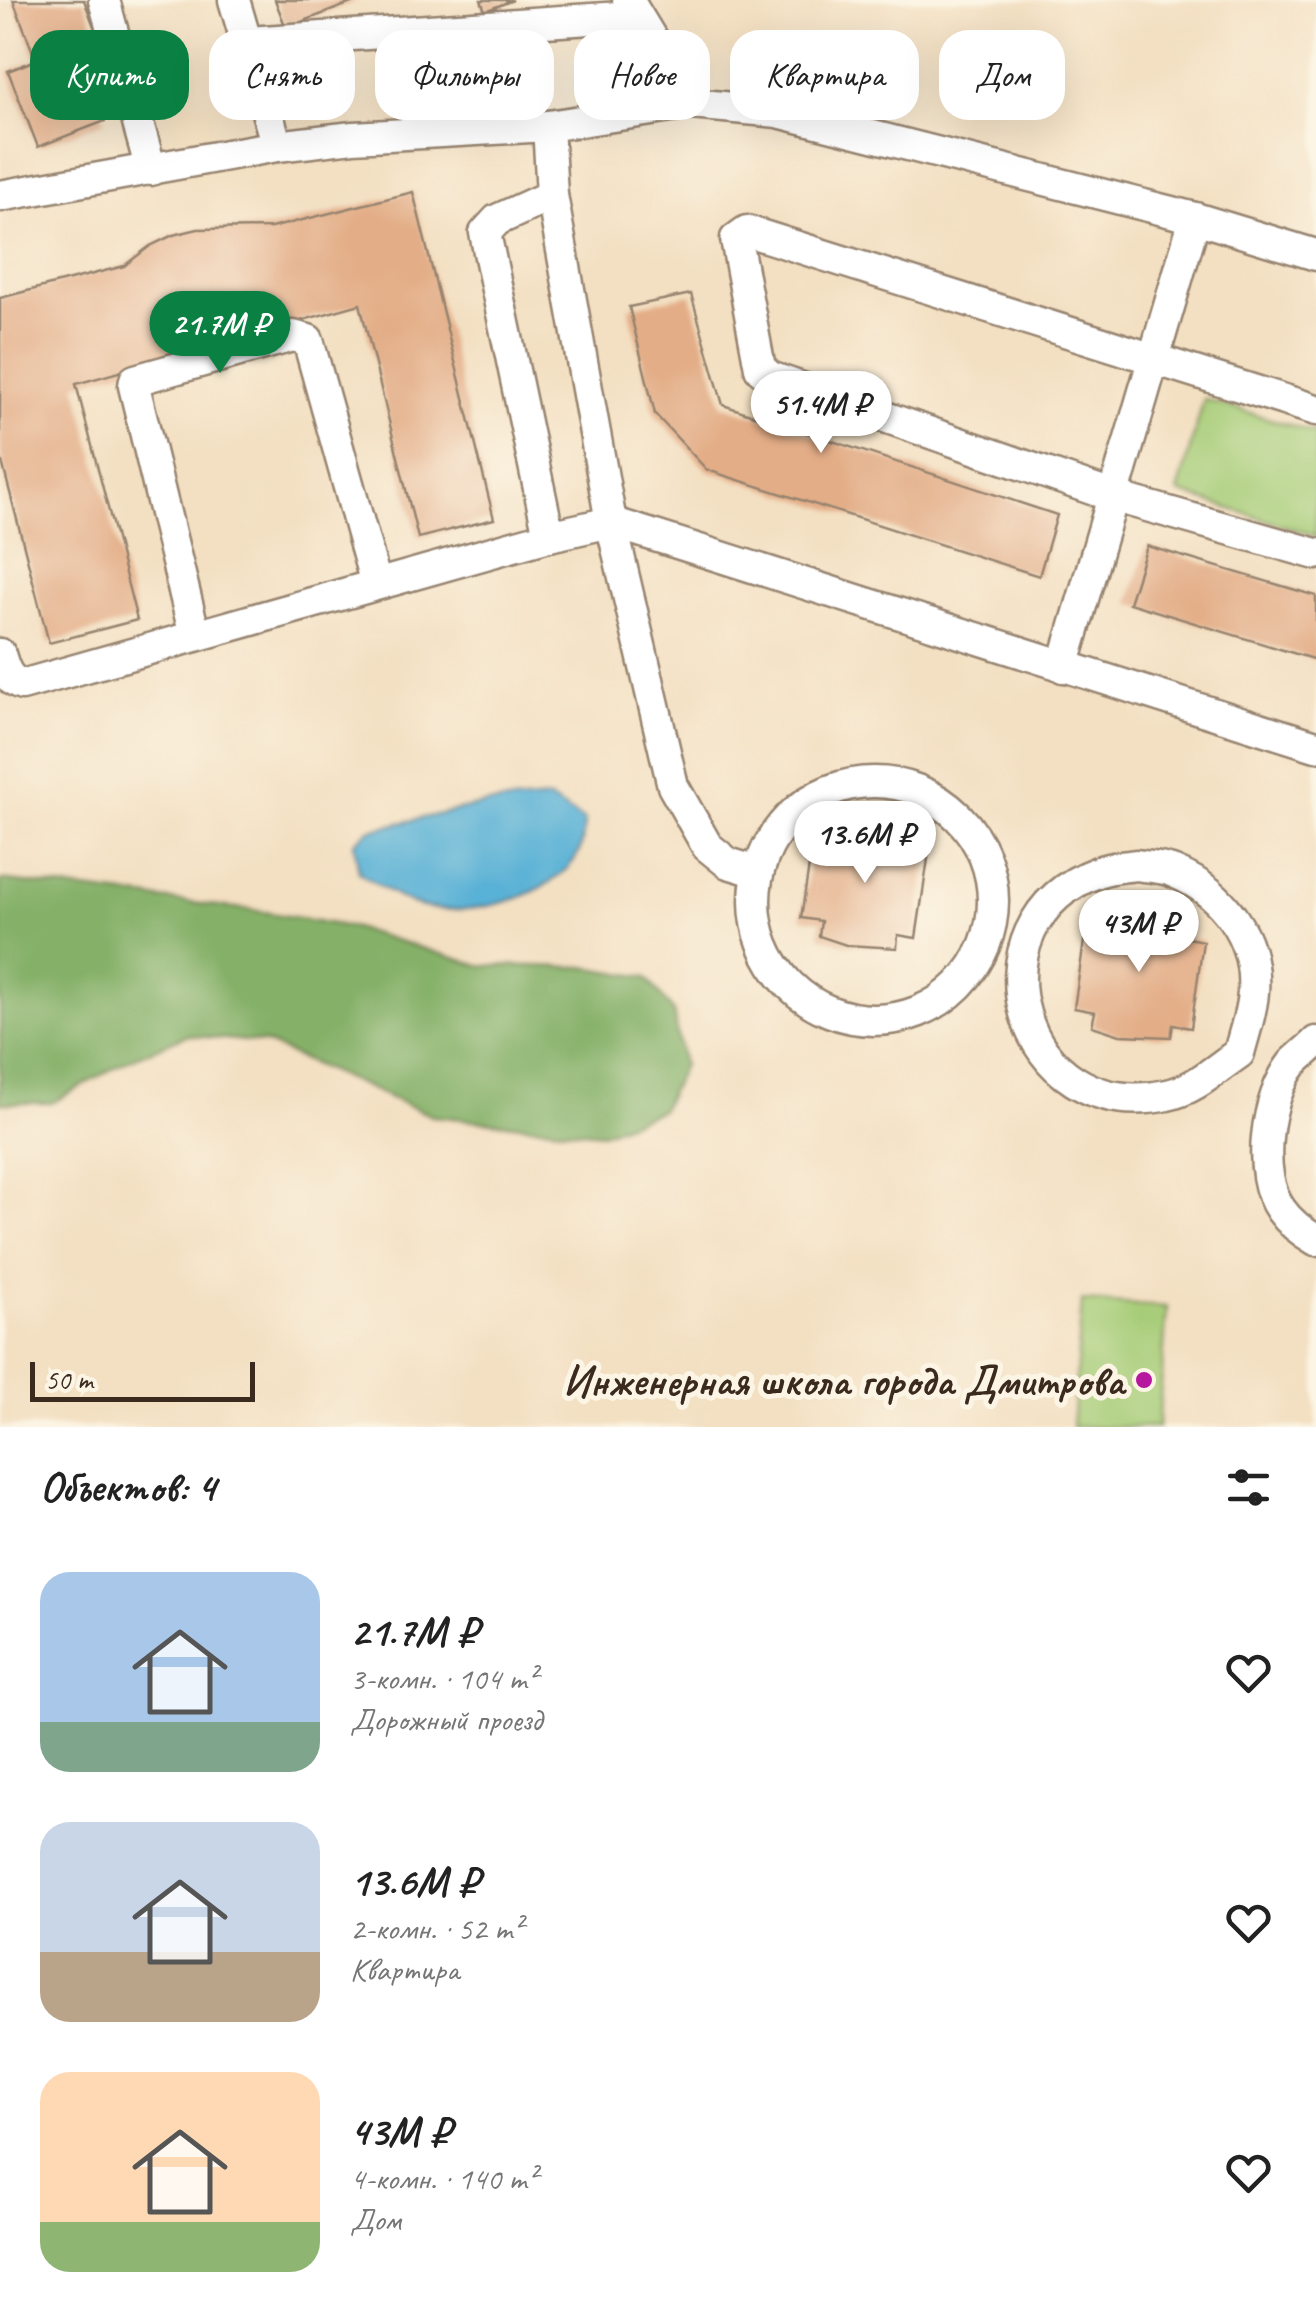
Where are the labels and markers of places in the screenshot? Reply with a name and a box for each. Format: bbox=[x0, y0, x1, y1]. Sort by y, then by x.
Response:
pin: 21.7M ₽ bbox=[128, 291, 312, 376]
pin: 51.4M ₽ bbox=[729, 371, 913, 456]
pin: 13.6M ₽ bbox=[773, 801, 957, 886]
pin: 43M ₽ bbox=[1069, 890, 1209, 975]
place label: Инженерная школа города Дмитрова bbox=[563, 1355, 1128, 1408]
marker: Инженерная школа города Дмитрова bbox=[1133, 1369, 1155, 1391]

